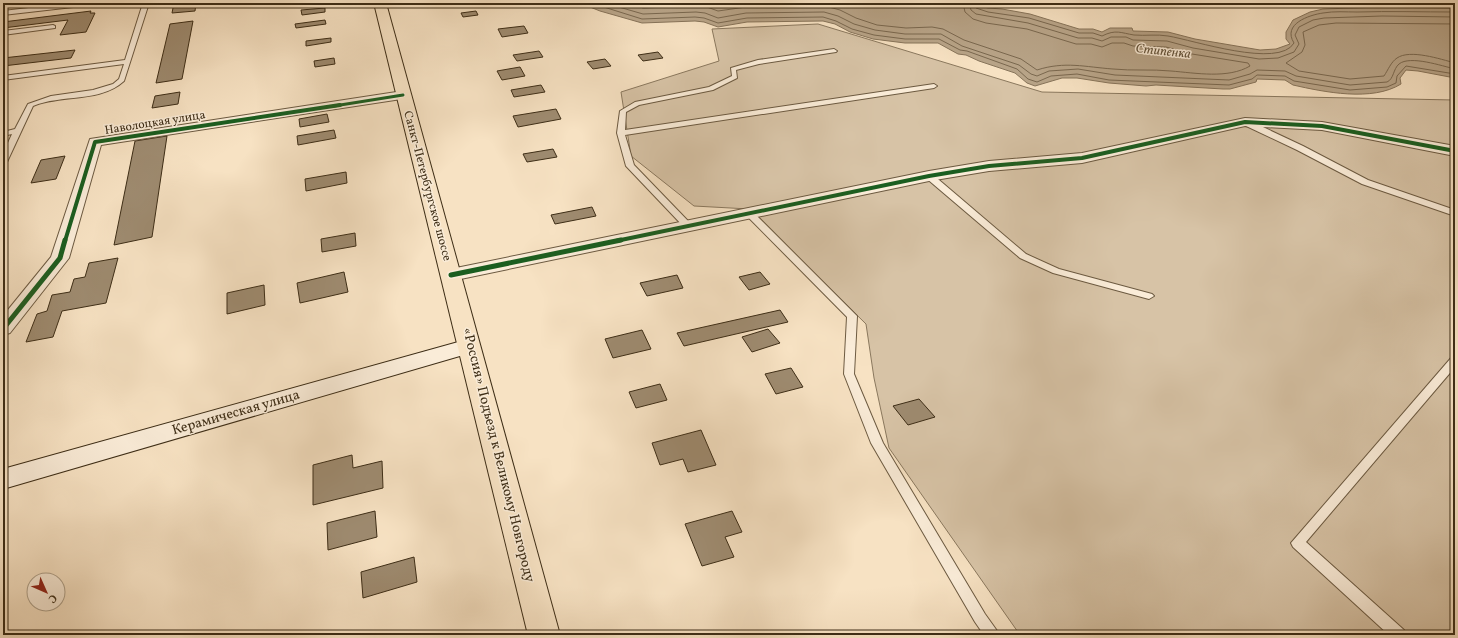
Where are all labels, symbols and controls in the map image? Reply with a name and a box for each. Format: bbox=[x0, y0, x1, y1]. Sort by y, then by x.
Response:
water label: Стипенка bbox=[1135, 40, 1191, 64]
street label: Наволоцкая улица bbox=[103, 107, 207, 139]
street label: Санкт-Петербургское шоссе bbox=[399, 109, 455, 263]
street label: «Россия» Подъезд к Великому Новгороду bbox=[457, 326, 539, 585]
street label: Керамическая улица bbox=[170, 386, 302, 440]
north arrow bbox=[26, 572, 66, 612]
text: С bbox=[44, 590, 60, 606]

